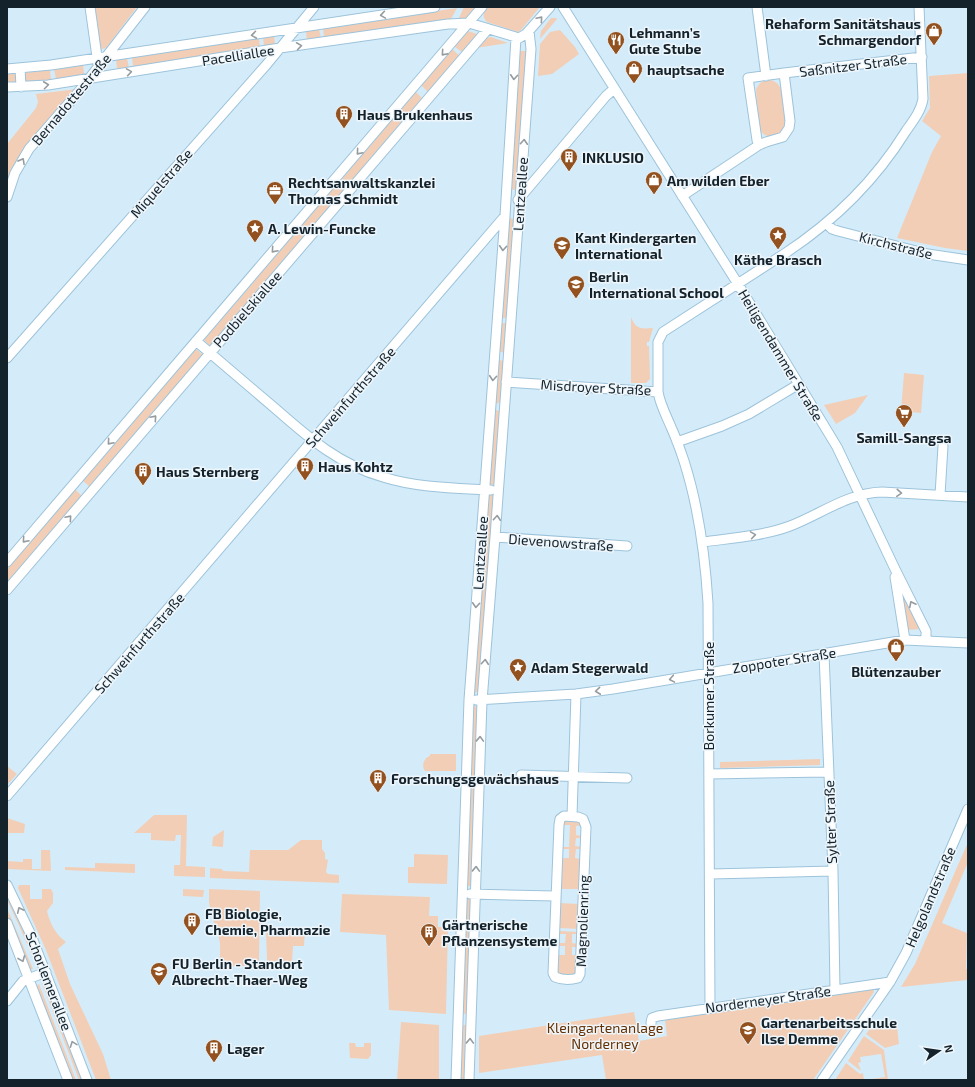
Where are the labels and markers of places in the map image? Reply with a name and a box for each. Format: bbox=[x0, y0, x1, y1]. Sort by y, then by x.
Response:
place label: Rehaform Sanitätshaus Schmargendorf bbox=[765, 15, 921, 48]
shop icon: Rehaform Sanitätshaus Schmargendorf bbox=[924, 21, 944, 46]
place label: Lehmann’s Gute Stube bbox=[629, 24, 702, 57]
restaurant icon: Lehmann’s Gute Stube bbox=[606, 30, 626, 55]
shop icon: hauptsache bbox=[624, 59, 644, 84]
place label: hauptsache bbox=[647, 61, 725, 78]
building icon: Haus Brukenhaus bbox=[334, 104, 354, 129]
place label: Haus Brukenhaus bbox=[357, 106, 473, 123]
building icon: INKLUSIO bbox=[559, 147, 579, 172]
place label: INKLUSIO bbox=[582, 149, 644, 166]
shop icon: Am wilden Eber bbox=[644, 170, 664, 195]
place label: Am wilden Eber bbox=[667, 172, 770, 189]
place label: Rechtsanwaltskanzlei Thomas Schmidt bbox=[288, 174, 435, 207]
office icon: Rechtsanwaltskanzlei Thomas Schmidt bbox=[265, 180, 285, 205]
place icon: A. Lewin-Funcke bbox=[245, 218, 265, 243]
place label: A. Lewin-Funcke bbox=[268, 220, 376, 237]
place icon: Käthe Brasch bbox=[768, 225, 788, 250]
place label: Kant Kindergarten International bbox=[575, 229, 696, 262]
school or university icon: Kant Kindergarten International bbox=[552, 235, 572, 260]
place label: Käthe Brasch bbox=[734, 251, 822, 268]
place label: Berlin International School bbox=[589, 268, 724, 301]
school or university icon: Berlin International School bbox=[566, 274, 586, 299]
supermarket icon: Samill-Sangsa bbox=[894, 403, 914, 428]
place label: Samill-Sangsa bbox=[856, 429, 952, 446]
building icon: Haus Kohtz bbox=[295, 456, 315, 481]
place label: Haus Kohtz bbox=[318, 458, 393, 475]
building icon: Haus Sternberg bbox=[133, 461, 153, 486]
place label: Haus Sternberg bbox=[156, 463, 259, 480]
shop icon: Blütenzauber bbox=[886, 637, 906, 662]
place icon: Adam Stegerwald bbox=[508, 657, 528, 682]
place label: Adam Stegerwald bbox=[531, 659, 648, 676]
place label: Blütenzauber bbox=[851, 663, 941, 680]
building icon: Forschungsgewächshaus bbox=[368, 768, 388, 793]
place label: Forschungsgewächshaus bbox=[391, 770, 559, 787]
place label: FB Biologie, Chemie, Pharmazie bbox=[205, 905, 331, 938]
building icon: FB Biologie, Chemie, Pharmazie bbox=[182, 911, 202, 936]
place label: Gärtnerische Pflanzensysteme bbox=[442, 916, 557, 949]
building icon: Gärtnerische Pflanzensysteme bbox=[419, 922, 439, 947]
place label: FU Berlin - Standort Albrecht-Thaer-Weg bbox=[172, 955, 308, 988]
school or university icon: FU Berlin - Standort Albrecht-Thaer-Weg bbox=[149, 961, 169, 986]
place label: Gartenarbeitsschule Ilse Demme bbox=[761, 1014, 897, 1047]
school or university icon: Gartenarbeitsschule Ilse Demme bbox=[738, 1020, 758, 1045]
building icon: Lager bbox=[204, 1038, 224, 1063]
place label: Lager bbox=[227, 1040, 264, 1057]

